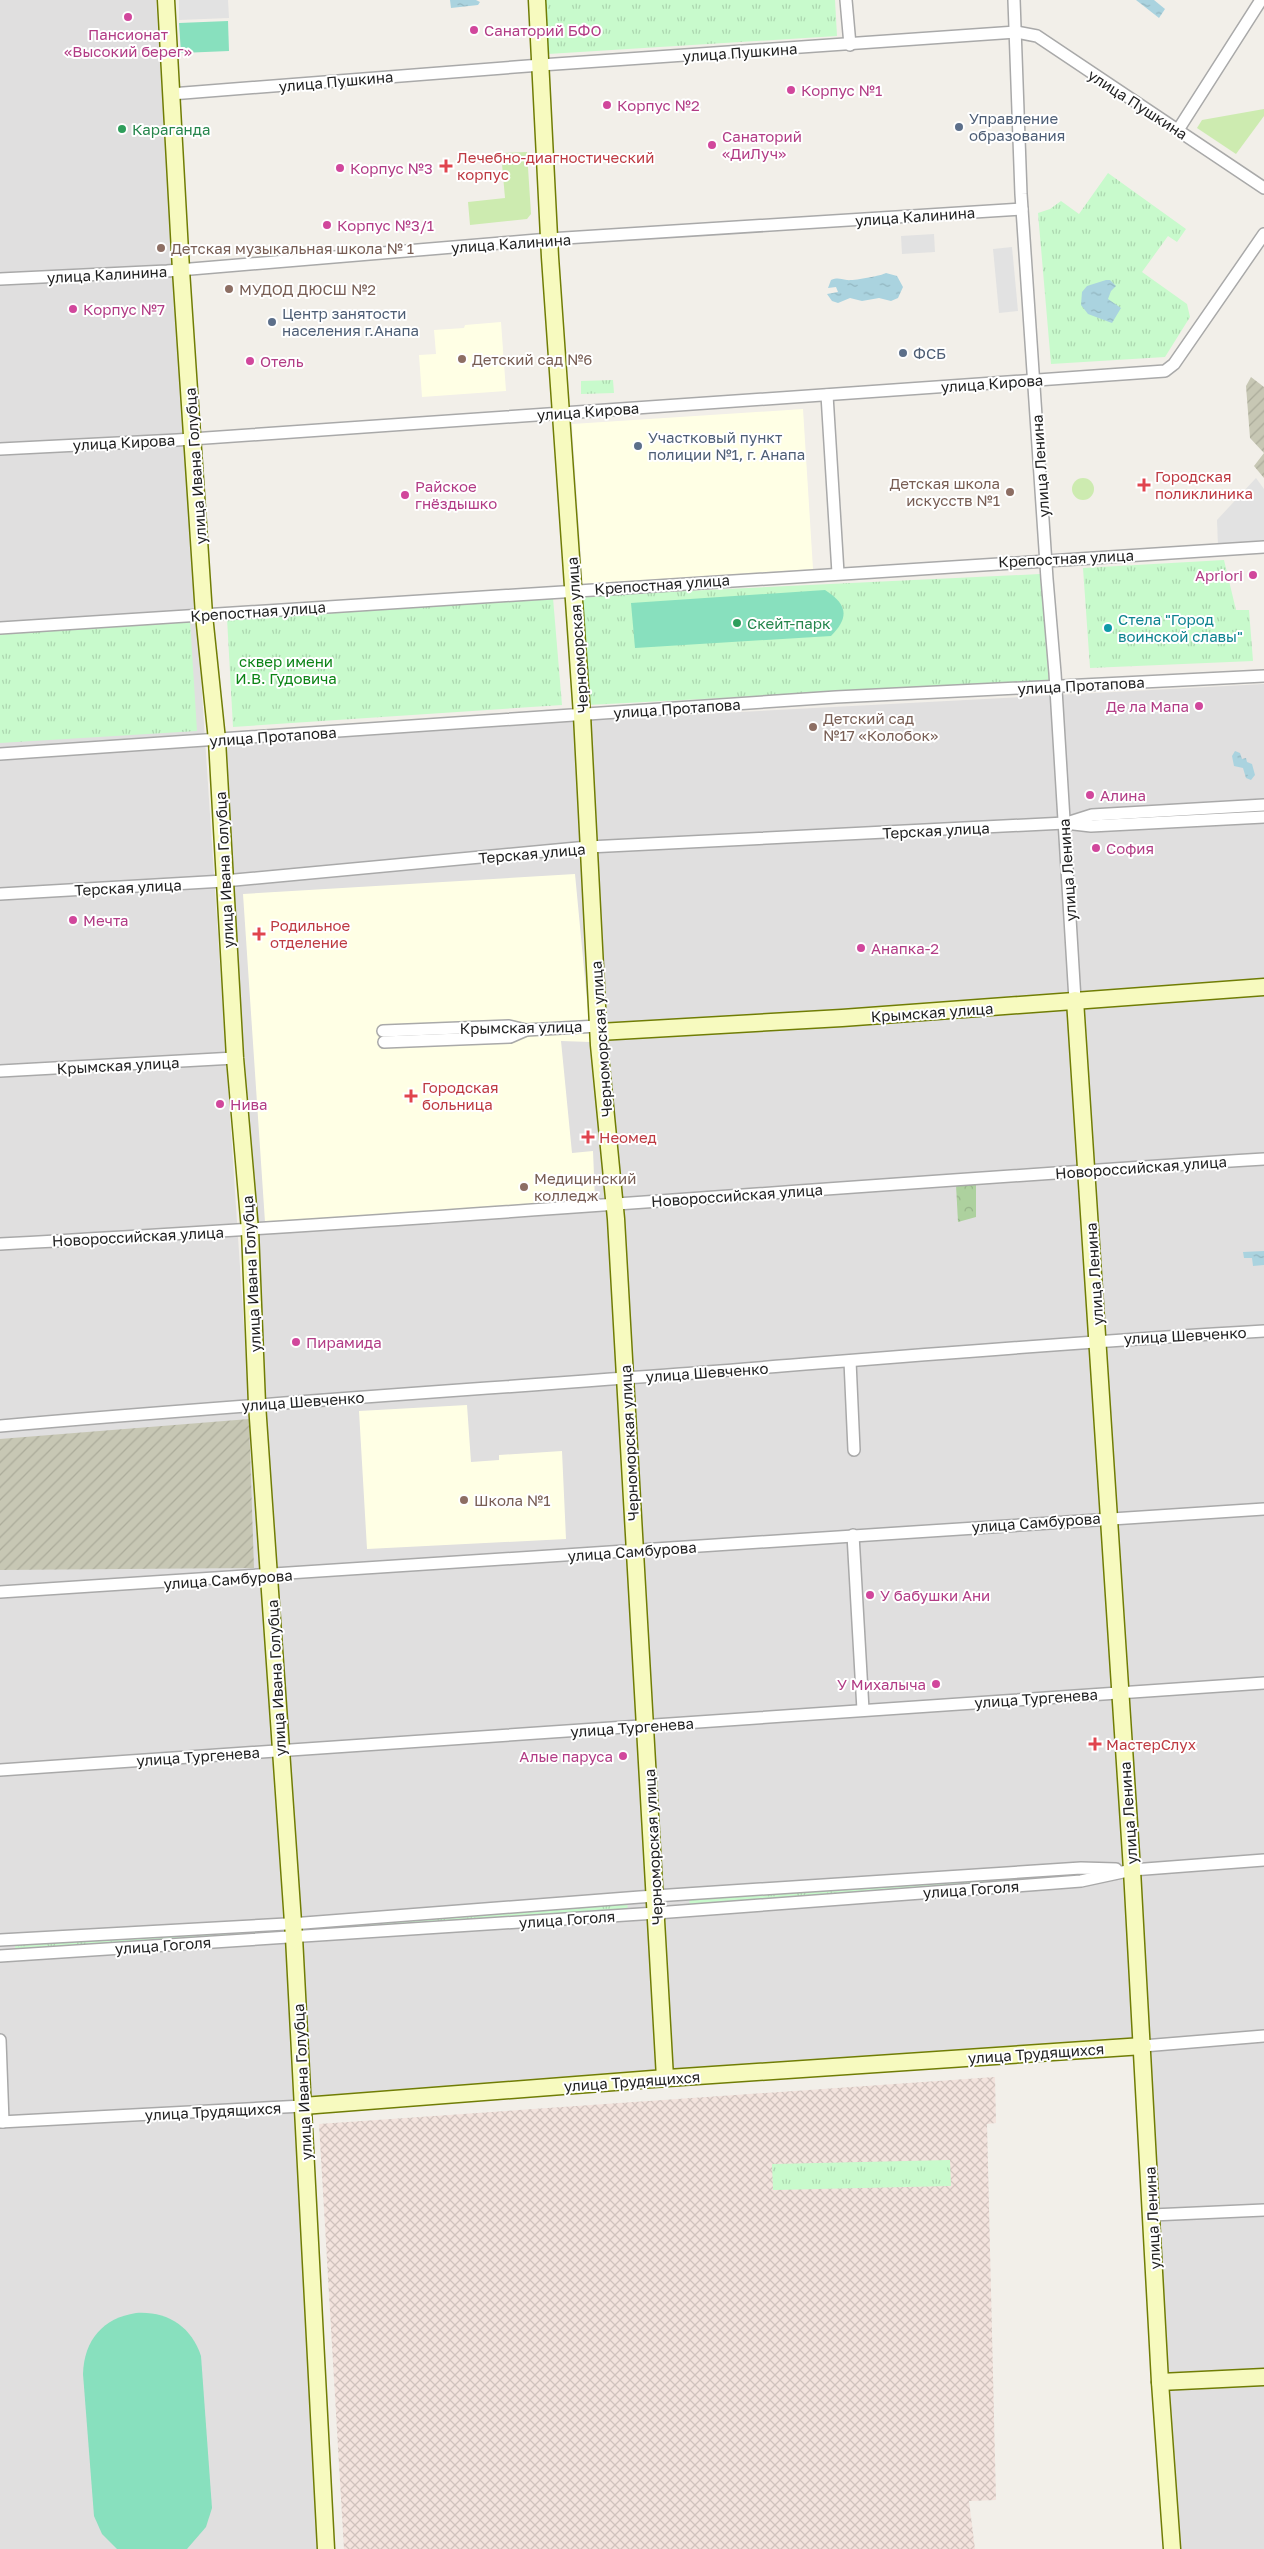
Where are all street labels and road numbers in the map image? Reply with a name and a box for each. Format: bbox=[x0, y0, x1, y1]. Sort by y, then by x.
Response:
street label: улица Пушкина bbox=[682, 39, 798, 65]
street label: улица Пушкина bbox=[1085, 65, 1191, 143]
street label: улица Пушкина bbox=[278, 67, 394, 95]
street label: улица Калинина bbox=[854, 203, 976, 229]
street label: улица Калинина bbox=[450, 230, 572, 256]
street label: улица Калинина bbox=[46, 262, 168, 286]
street label: улица Кирова bbox=[940, 370, 1044, 396]
street label: улица Ивана Голубца bbox=[181, 387, 209, 545]
street label: улица Кирова bbox=[536, 398, 640, 424]
street label: улица Ленина bbox=[1027, 414, 1053, 518]
street label: улица Кирова bbox=[72, 430, 176, 454]
street label: Крепостная улица bbox=[998, 545, 1134, 571]
street label: Черноморская улица bbox=[563, 556, 591, 714]
street label: Крепостная улица bbox=[594, 570, 730, 598]
street label: Крепостная улица bbox=[190, 597, 326, 625]
street label: улица Протапова bbox=[1017, 673, 1145, 697]
street label: улица Протапова bbox=[613, 695, 741, 721]
street label: улица Протапова bbox=[209, 723, 337, 749]
street label: улица Ивана Голубца bbox=[211, 791, 237, 949]
street label: Терская улица bbox=[882, 818, 990, 842]
street label: улица Ленина bbox=[1054, 818, 1080, 922]
street label: Терская улица bbox=[478, 839, 586, 867]
street label: Терская улица bbox=[74, 875, 182, 899]
street label: Черноморская улица bbox=[587, 960, 615, 1118]
street label: Крымская улица bbox=[870, 999, 994, 1025]
street label: Крымская улица bbox=[459, 1017, 583, 1037]
street label: Крымская улица bbox=[56, 1053, 180, 1077]
street label: Новороссийская улица bbox=[1055, 1152, 1227, 1182]
street label: Новороссийская улица bbox=[651, 1180, 823, 1210]
street label: улица Ивана Голубца bbox=[238, 1195, 264, 1353]
street label: улица Ленина bbox=[1081, 1222, 1107, 1326]
street label: Новороссийская улица bbox=[52, 1223, 224, 1249]
street label: улица Шевченко bbox=[1123, 1323, 1247, 1347]
street label: улица Шевченко bbox=[645, 1359, 769, 1385]
street label: Черноморская улица bbox=[616, 1364, 642, 1522]
street label: улица Шевченко bbox=[241, 1388, 365, 1414]
street label: улица Самбурова bbox=[971, 1509, 1101, 1535]
street label: улица Самбурова bbox=[567, 1538, 697, 1564]
street label: улица Самбурова bbox=[163, 1566, 293, 1592]
street label: улица Ивана Голубца bbox=[263, 1599, 289, 1757]
street label: улица Тургенева bbox=[974, 1685, 1098, 1711]
street label: улица Тургенева bbox=[570, 1714, 694, 1740]
street label: улица Тургенева bbox=[136, 1743, 260, 1769]
street label: улица Ленина bbox=[1115, 1761, 1141, 1865]
street label: Черноморская улица bbox=[640, 1768, 666, 1926]
street label: улица Гоголя bbox=[922, 1877, 1020, 1901]
street label: улица Гоголя bbox=[518, 1907, 616, 1931]
street label: улица Гоголя bbox=[114, 1933, 212, 1957]
street label: улица Ивана Голубца bbox=[289, 2003, 315, 2161]
street label: улица Трудящихся bbox=[967, 2039, 1105, 2067]
street label: улица Трудящихся bbox=[563, 2067, 701, 2095]
street label: улица Трудящихся bbox=[144, 2098, 282, 2124]
street label: улица Ленина bbox=[1140, 2166, 1164, 2270]

